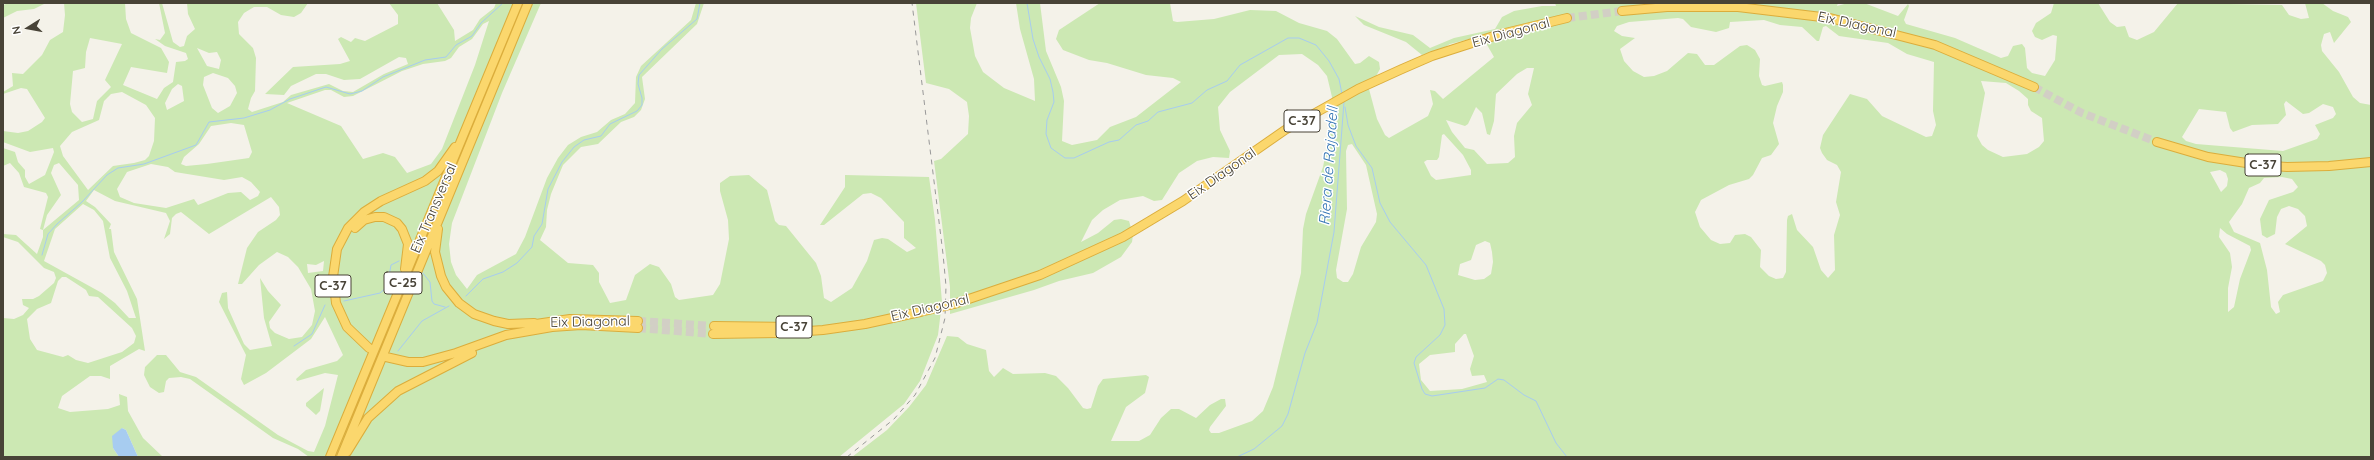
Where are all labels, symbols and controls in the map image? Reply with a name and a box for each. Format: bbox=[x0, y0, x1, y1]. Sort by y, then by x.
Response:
north arrow bbox=[8, 8, 48, 48]
street label: Eix Diagonal bbox=[1816, 8, 1898, 42]
street label: Eix Diagonal bbox=[1470, 15, 1552, 51]
text: N bbox=[9, 25, 24, 36]
water label: Riera de Rajadell bbox=[1316, 106, 1342, 226]
road number: C-37 bbox=[1284, 110, 1320, 132]
street label: Eix Diagonal bbox=[1184, 144, 1260, 204]
road number: C-37 bbox=[2245, 154, 2281, 176]
street label: Eix Transversal bbox=[407, 160, 461, 256]
road number: C-25 bbox=[384, 272, 422, 294]
road number: C-37 bbox=[315, 275, 351, 297]
street label: Eix Diagonal bbox=[889, 291, 971, 325]
street label: Eix Diagonal bbox=[550, 313, 630, 331]
road number: C-37 bbox=[776, 316, 812, 338]

